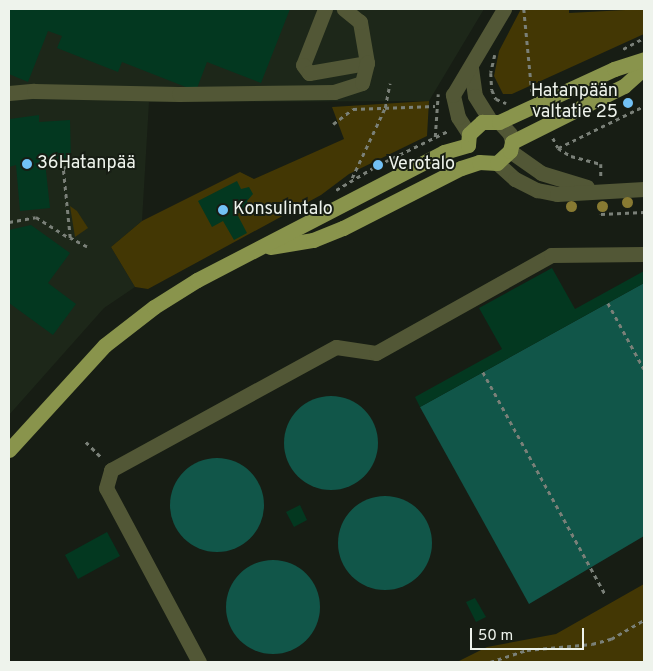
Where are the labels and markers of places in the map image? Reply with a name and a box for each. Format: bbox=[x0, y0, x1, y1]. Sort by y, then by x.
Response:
place label: Hatanpään valtatie 25 bbox=[531, 82, 618, 125]
marker: Hatanpään valtatie 25 bbox=[622, 97, 634, 109]
place label: 36Hatanpää bbox=[37, 153, 136, 175]
place label: Verotalo bbox=[388, 154, 455, 176]
marker: 36Hatanpää bbox=[21, 158, 33, 170]
marker: Verotalo bbox=[372, 159, 384, 171]
place label: Konsulintalo bbox=[233, 199, 333, 221]
marker: Konsulintalo bbox=[217, 204, 229, 216]

